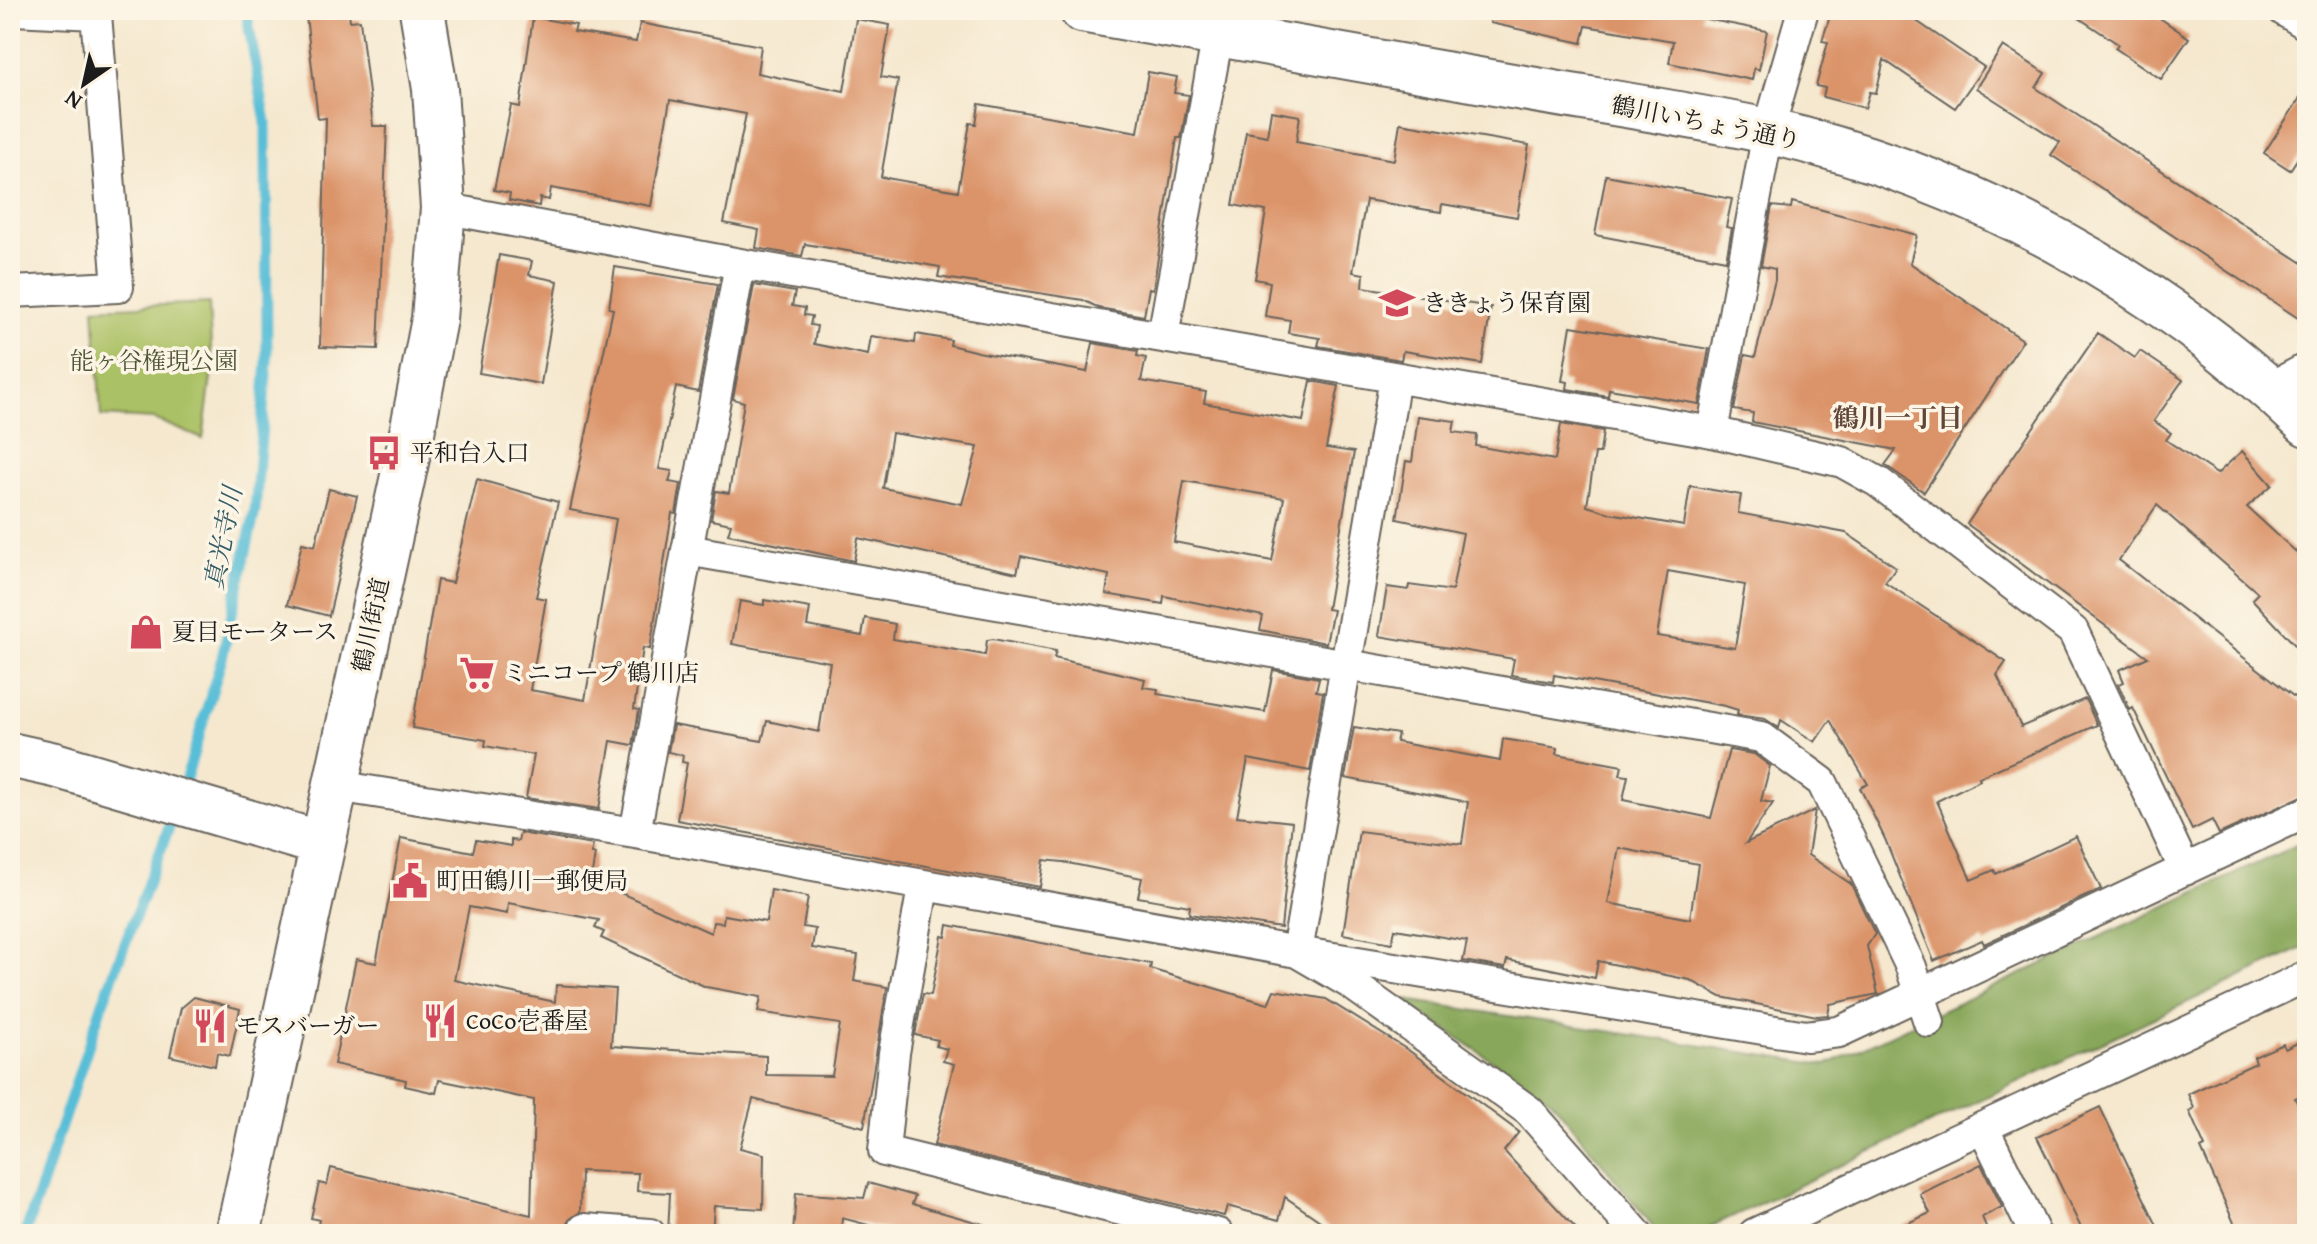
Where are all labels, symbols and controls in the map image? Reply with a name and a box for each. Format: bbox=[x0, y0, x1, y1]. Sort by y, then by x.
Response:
north arrow bbox=[44, 44, 124, 124]
text: N bbox=[58, 83, 88, 118]
street label: 鶴川いちょう通り bbox=[1609, 87, 1804, 158]
school or university icon: ききょう保育園 bbox=[1378, 284, 1416, 322]
place label: ききょう保育園 bbox=[1423, 285, 1591, 320]
park label: 能ヶ谷権現公園 bbox=[70, 343, 238, 378]
district label: 鶴川一丁目 bbox=[1833, 398, 1963, 437]
bus stop icon: 平和台入口 bbox=[365, 434, 403, 472]
place label: 平和台入口 bbox=[410, 435, 530, 470]
water label: 真光寺川 bbox=[193, 480, 252, 593]
street label: 鶴川街道 bbox=[343, 574, 398, 675]
shop icon: 夏目モータース bbox=[127, 613, 165, 651]
place label: 夏目モータース bbox=[172, 614, 338, 649]
supermarket icon: ミニコープ 鶴川店 bbox=[458, 654, 496, 692]
place label: ミニコープ 鶴川店 bbox=[503, 655, 699, 690]
public building icon: 町田鶴川一郵便局 bbox=[391, 862, 429, 900]
place label: 町田鶴川一郵便局 bbox=[436, 863, 628, 898]
restaurant icon: CoCo壱番屋 bbox=[421, 1002, 459, 1040]
place label: CoCo壱番屋 bbox=[466, 1003, 589, 1038]
restaurant icon: モスバーガー bbox=[191, 1007, 229, 1045]
place label: モスバーガー bbox=[236, 1008, 380, 1043]

